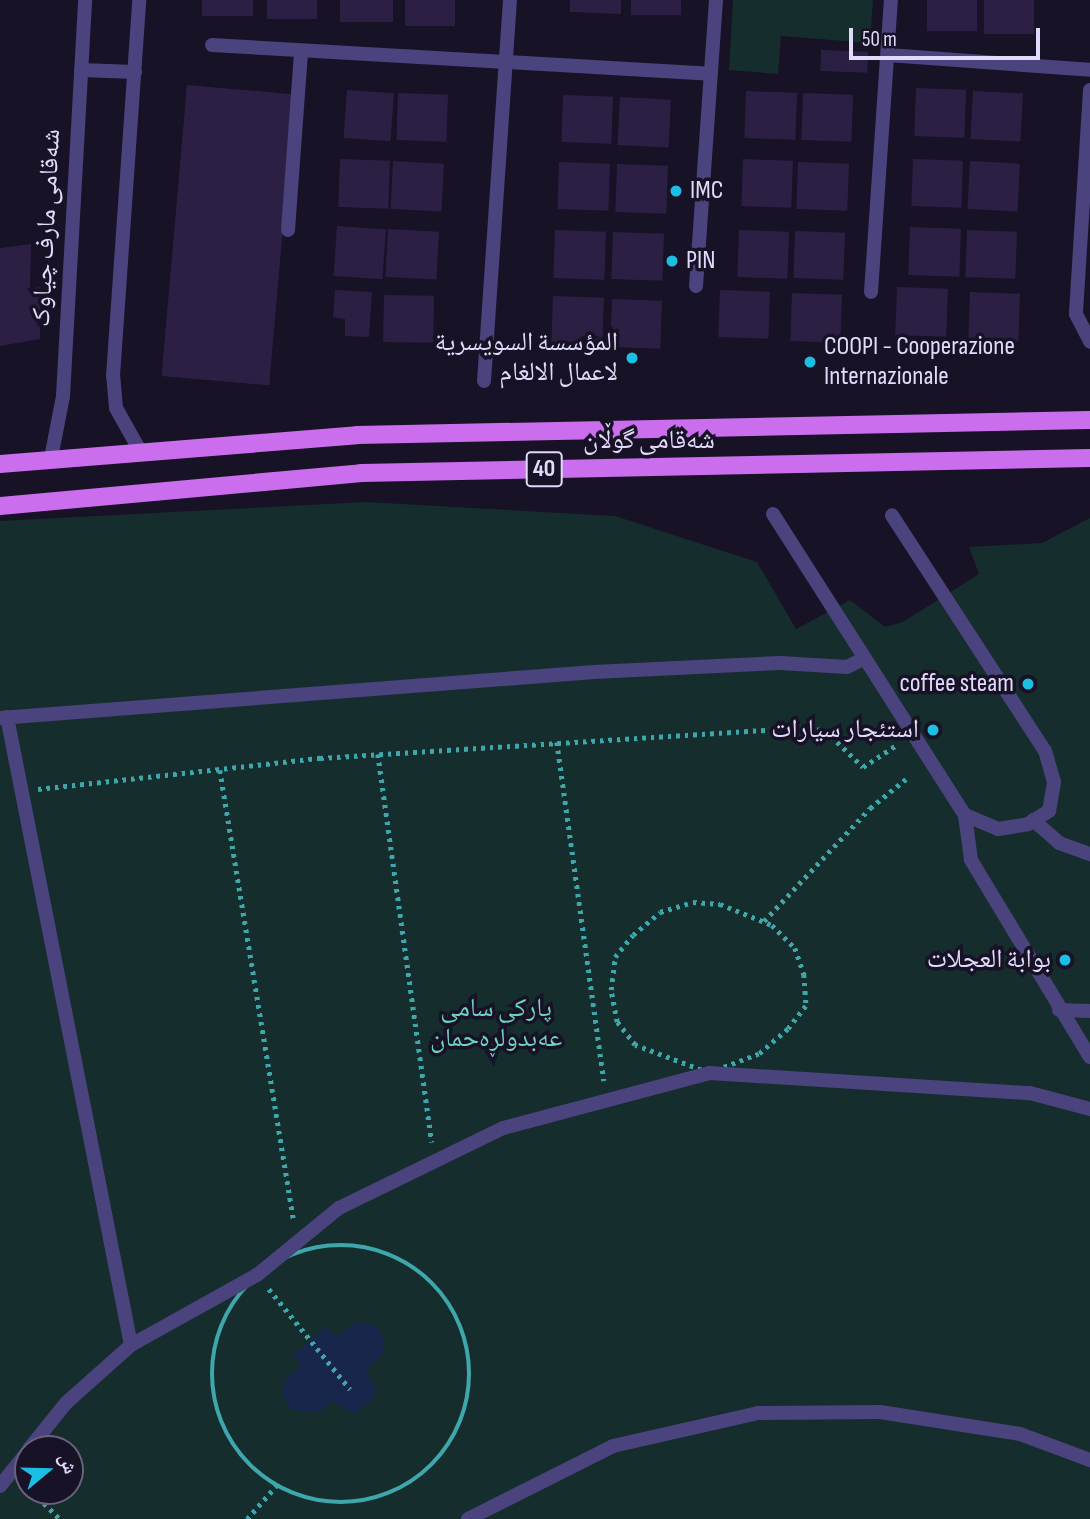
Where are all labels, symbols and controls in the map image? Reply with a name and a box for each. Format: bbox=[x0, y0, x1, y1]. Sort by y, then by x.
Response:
scale bar bbox=[852, 14, 1043, 58]
text: 50 m bbox=[862, 27, 897, 52]
street label: شەقامی مارف چیاوک bbox=[26, 128, 68, 328]
place label: IMC bbox=[690, 175, 723, 207]
marker: IMC bbox=[668, 183, 684, 199]
place label: PIN bbox=[686, 245, 715, 277]
marker: PIN bbox=[664, 253, 680, 269]
place label: المؤسسة السويسرية لاعمال الالغام bbox=[435, 327, 618, 388]
place label: COOPI - Cooperazione Internazionale bbox=[824, 331, 1015, 392]
marker: المؤسسة السويسرية لاعمال الالغام bbox=[624, 350, 640, 366]
marker: COOPI - Cooperazione Internazionale bbox=[802, 354, 818, 370]
street label: شەقامی گوڵان bbox=[583, 425, 715, 457]
road number: 40 bbox=[525, 448, 563, 490]
place label: coffee steam bbox=[899, 668, 1014, 700]
marker: coffee steam bbox=[1020, 676, 1036, 692]
place label: استئجار سيارات bbox=[771, 714, 919, 746]
marker: استئجار سيارات bbox=[925, 722, 941, 738]
place label: بوابة العجلات bbox=[927, 944, 1051, 976]
marker: بوابة العجلات bbox=[1057, 952, 1073, 968]
park label: پارکی سامی عەبدولڕەحمان bbox=[430, 993, 562, 1054]
north arrow bbox=[14, 1435, 84, 1505]
text: ش bbox=[53, 1450, 82, 1477]

